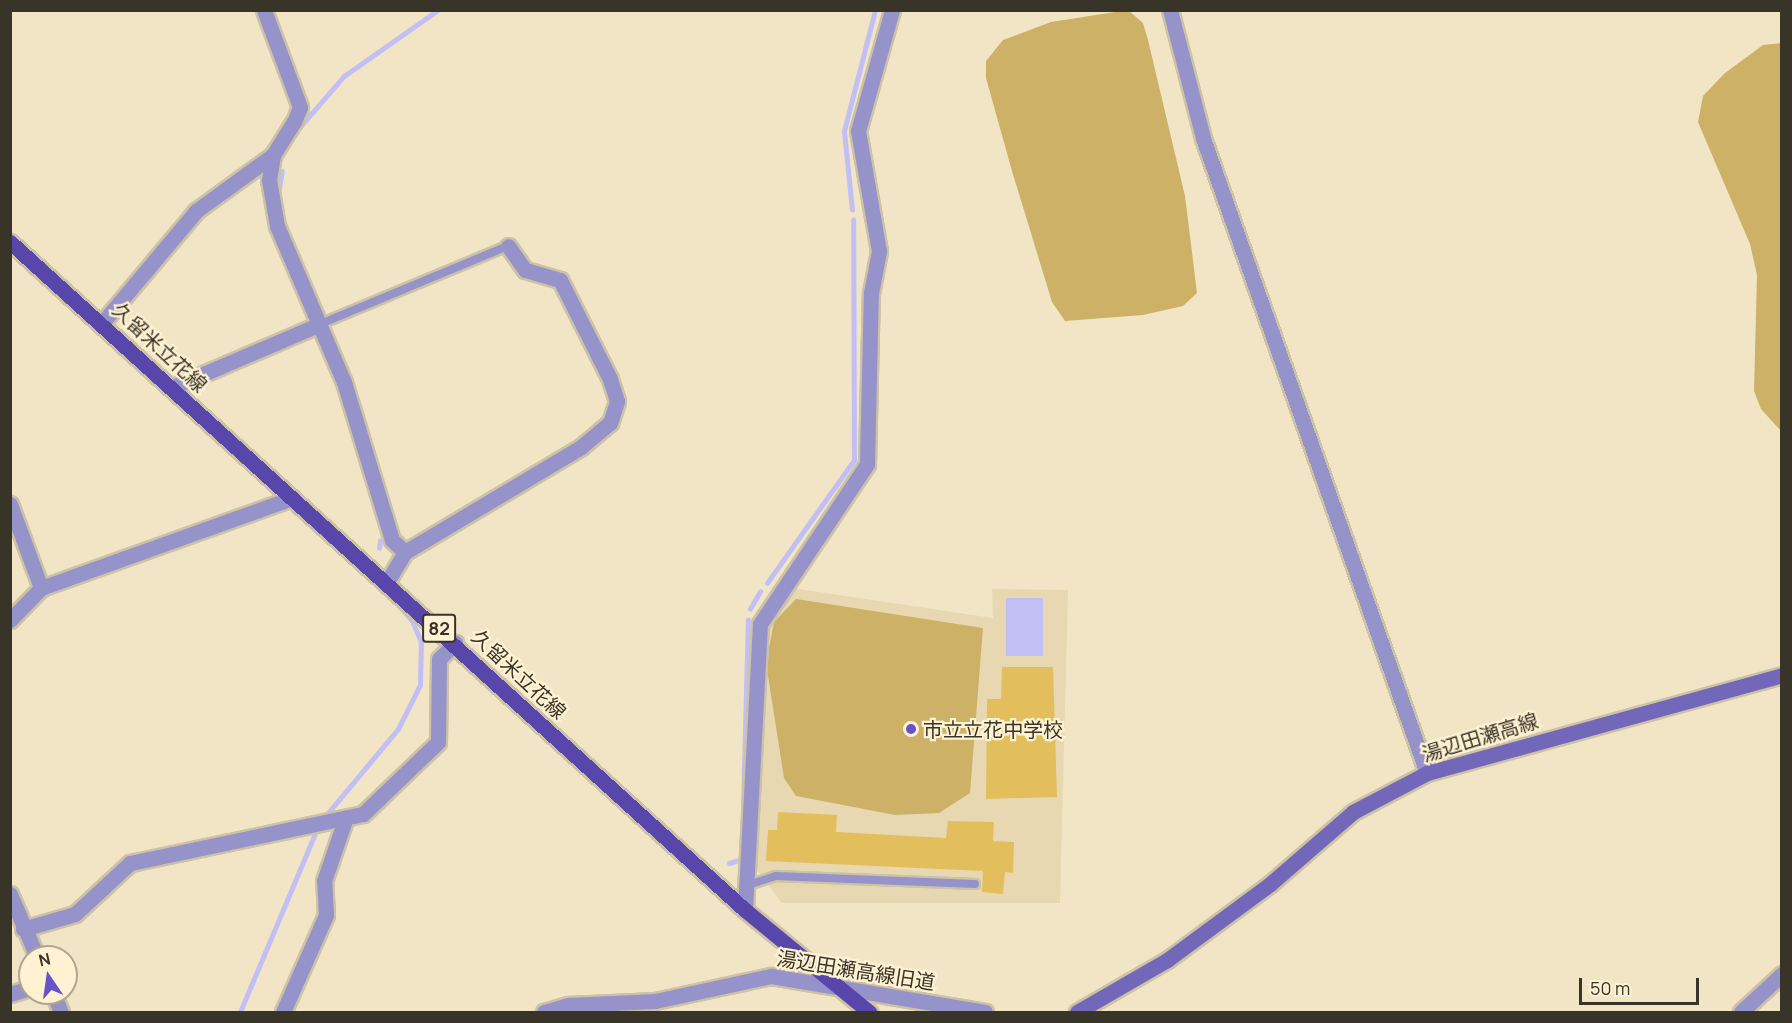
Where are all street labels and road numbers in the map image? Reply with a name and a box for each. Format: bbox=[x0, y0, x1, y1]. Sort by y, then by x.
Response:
street label: 久留米立花線 bbox=[108, 297, 212, 397]
road number: 82 bbox=[421, 613, 457, 643]
street label: 久留米立花線 bbox=[467, 624, 571, 724]
street label: 湯辺田瀬高線 bbox=[1419, 708, 1541, 766]
street label: 湯辺田瀬高線旧道 bbox=[775, 946, 937, 994]

